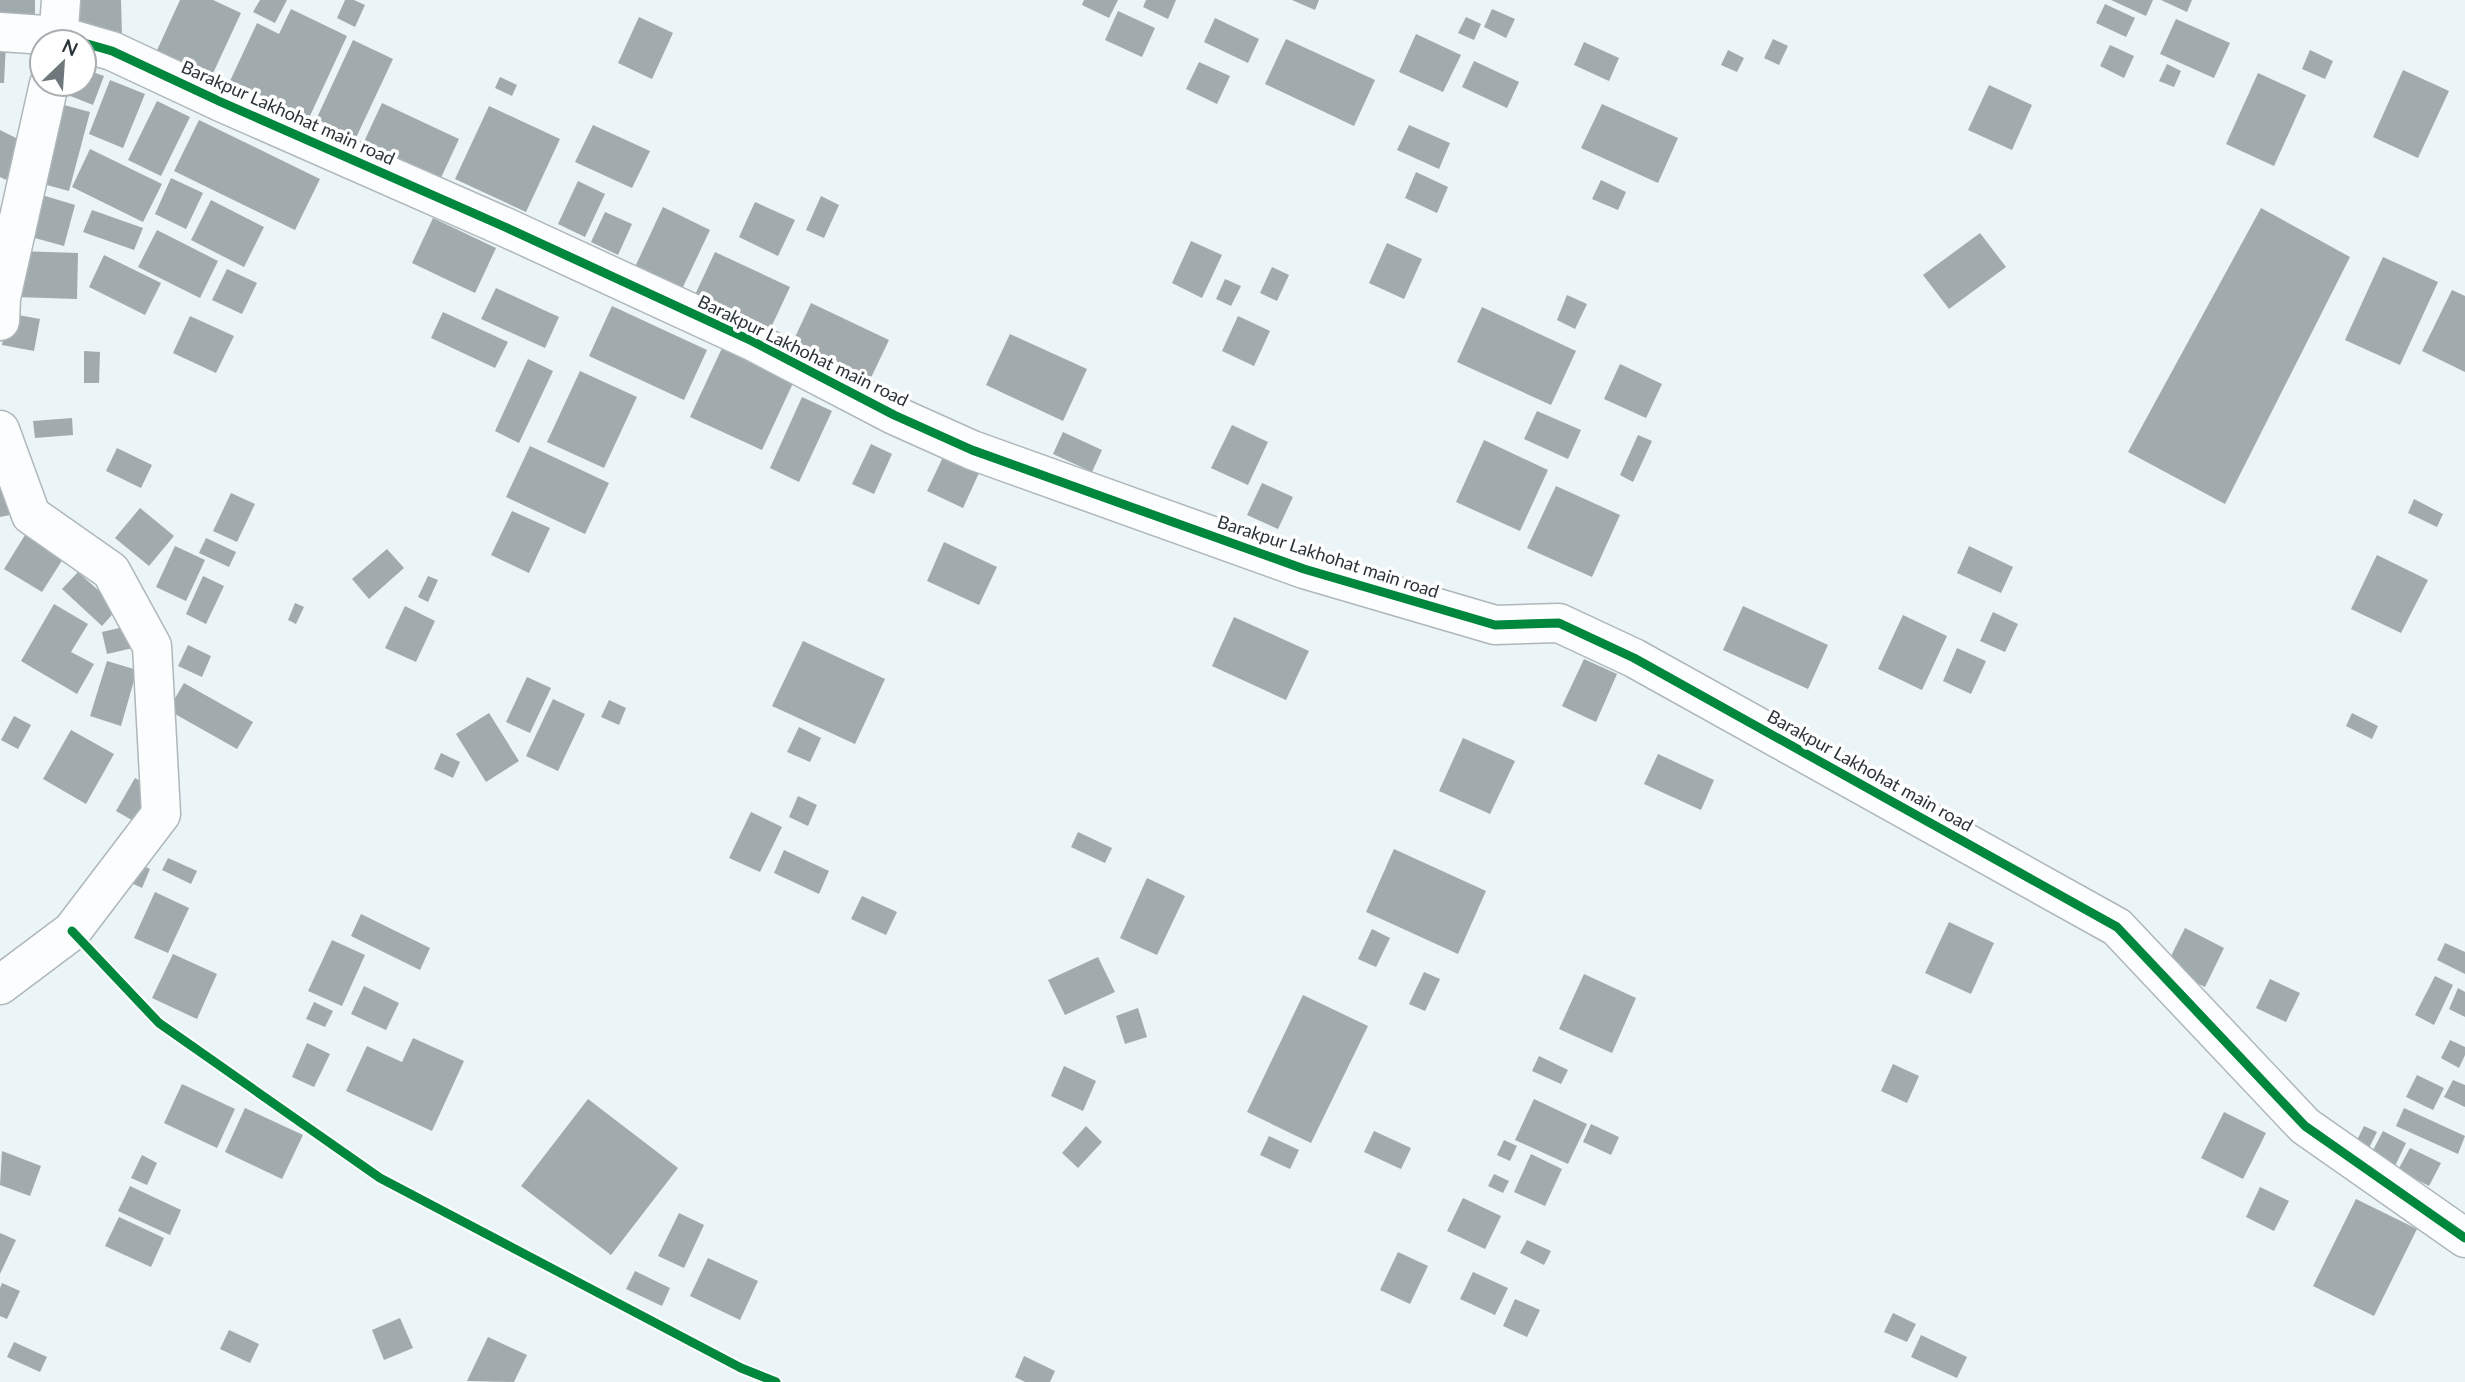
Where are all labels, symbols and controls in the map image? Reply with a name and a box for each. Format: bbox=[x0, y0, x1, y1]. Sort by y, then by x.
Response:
north arrow bbox=[28, 28, 98, 98]
text: N bbox=[59, 34, 82, 61]
street label: Barakpur Lakhohat main road bbox=[178, 55, 399, 169]
street label: Barakpur Lakhohat main road bbox=[695, 289, 912, 411]
street label: Barakpur Lakhohat main road bbox=[1215, 510, 1442, 602]
street label: Barakpur Lakhohat main road bbox=[1764, 704, 1977, 836]

